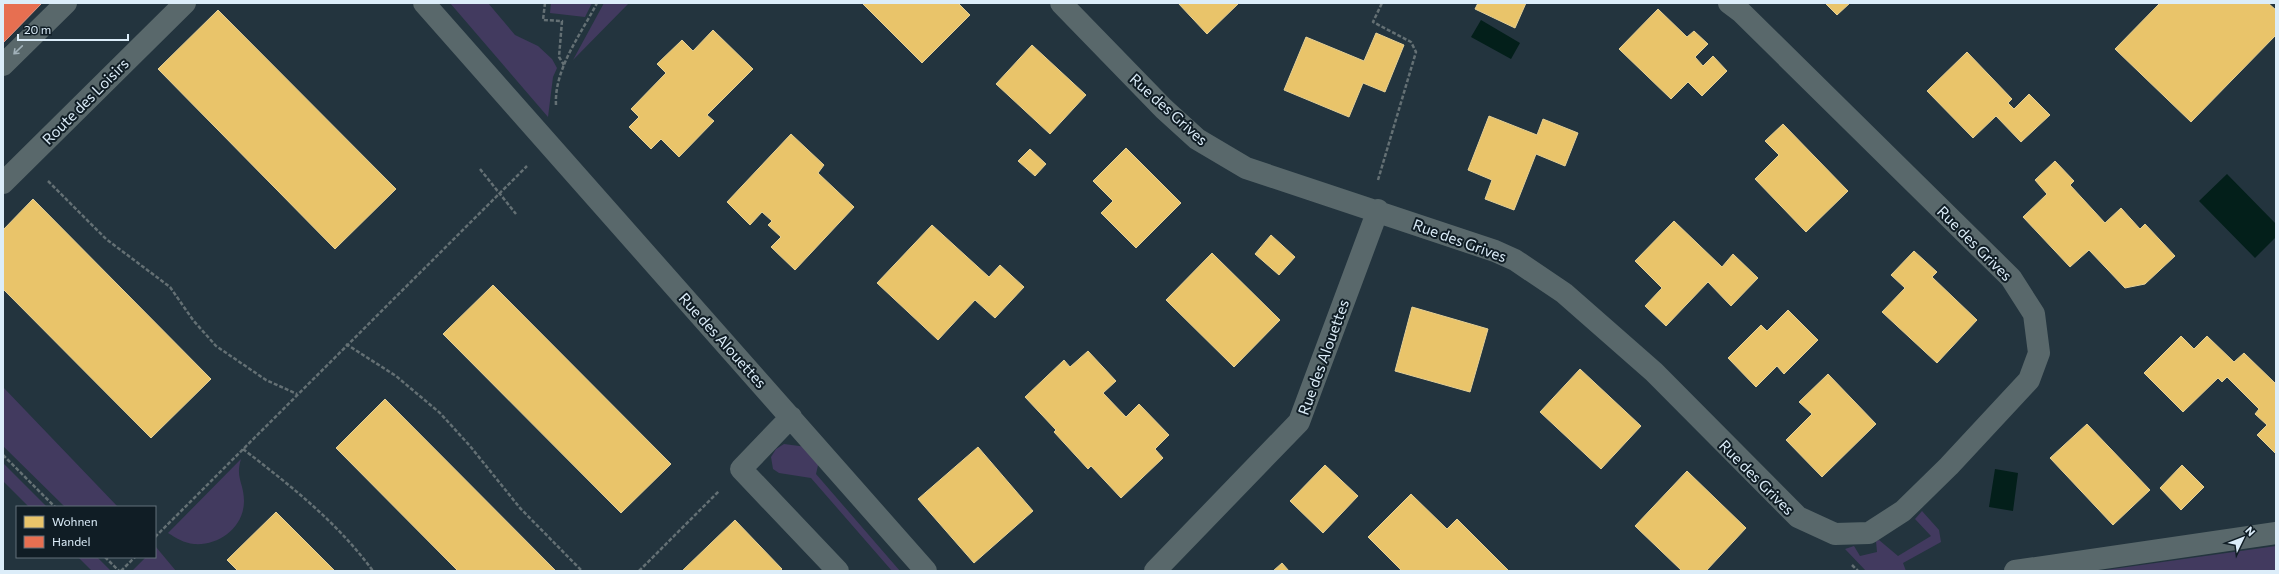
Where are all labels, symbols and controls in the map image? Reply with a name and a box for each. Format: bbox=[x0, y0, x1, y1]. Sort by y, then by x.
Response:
scale bar bbox=[18, 16, 128, 42]
text: 20 m bbox=[24, 22, 51, 36]
one-way arrow bbox=[13, 45, 23, 55]
street label: Route des Loisirs bbox=[38, 54, 132, 148]
street label: Rue des Grives bbox=[1126, 69, 1212, 149]
street label: Rue des Grives bbox=[1934, 202, 2016, 284]
street label: Rue des Grives bbox=[1411, 215, 1509, 265]
street label: Rue des Alouettes bbox=[676, 289, 770, 391]
street label: Rue des Alouettes bbox=[1294, 297, 1352, 417]
street label: Rue des Grives bbox=[1716, 436, 1798, 518]
legend bbox=[16, 506, 156, 558]
text: Wohnen bbox=[52, 514, 98, 528]
north arrow bbox=[2223, 518, 2263, 558]
text: N bbox=[2243, 523, 2258, 538]
text: Handel bbox=[52, 534, 90, 548]

